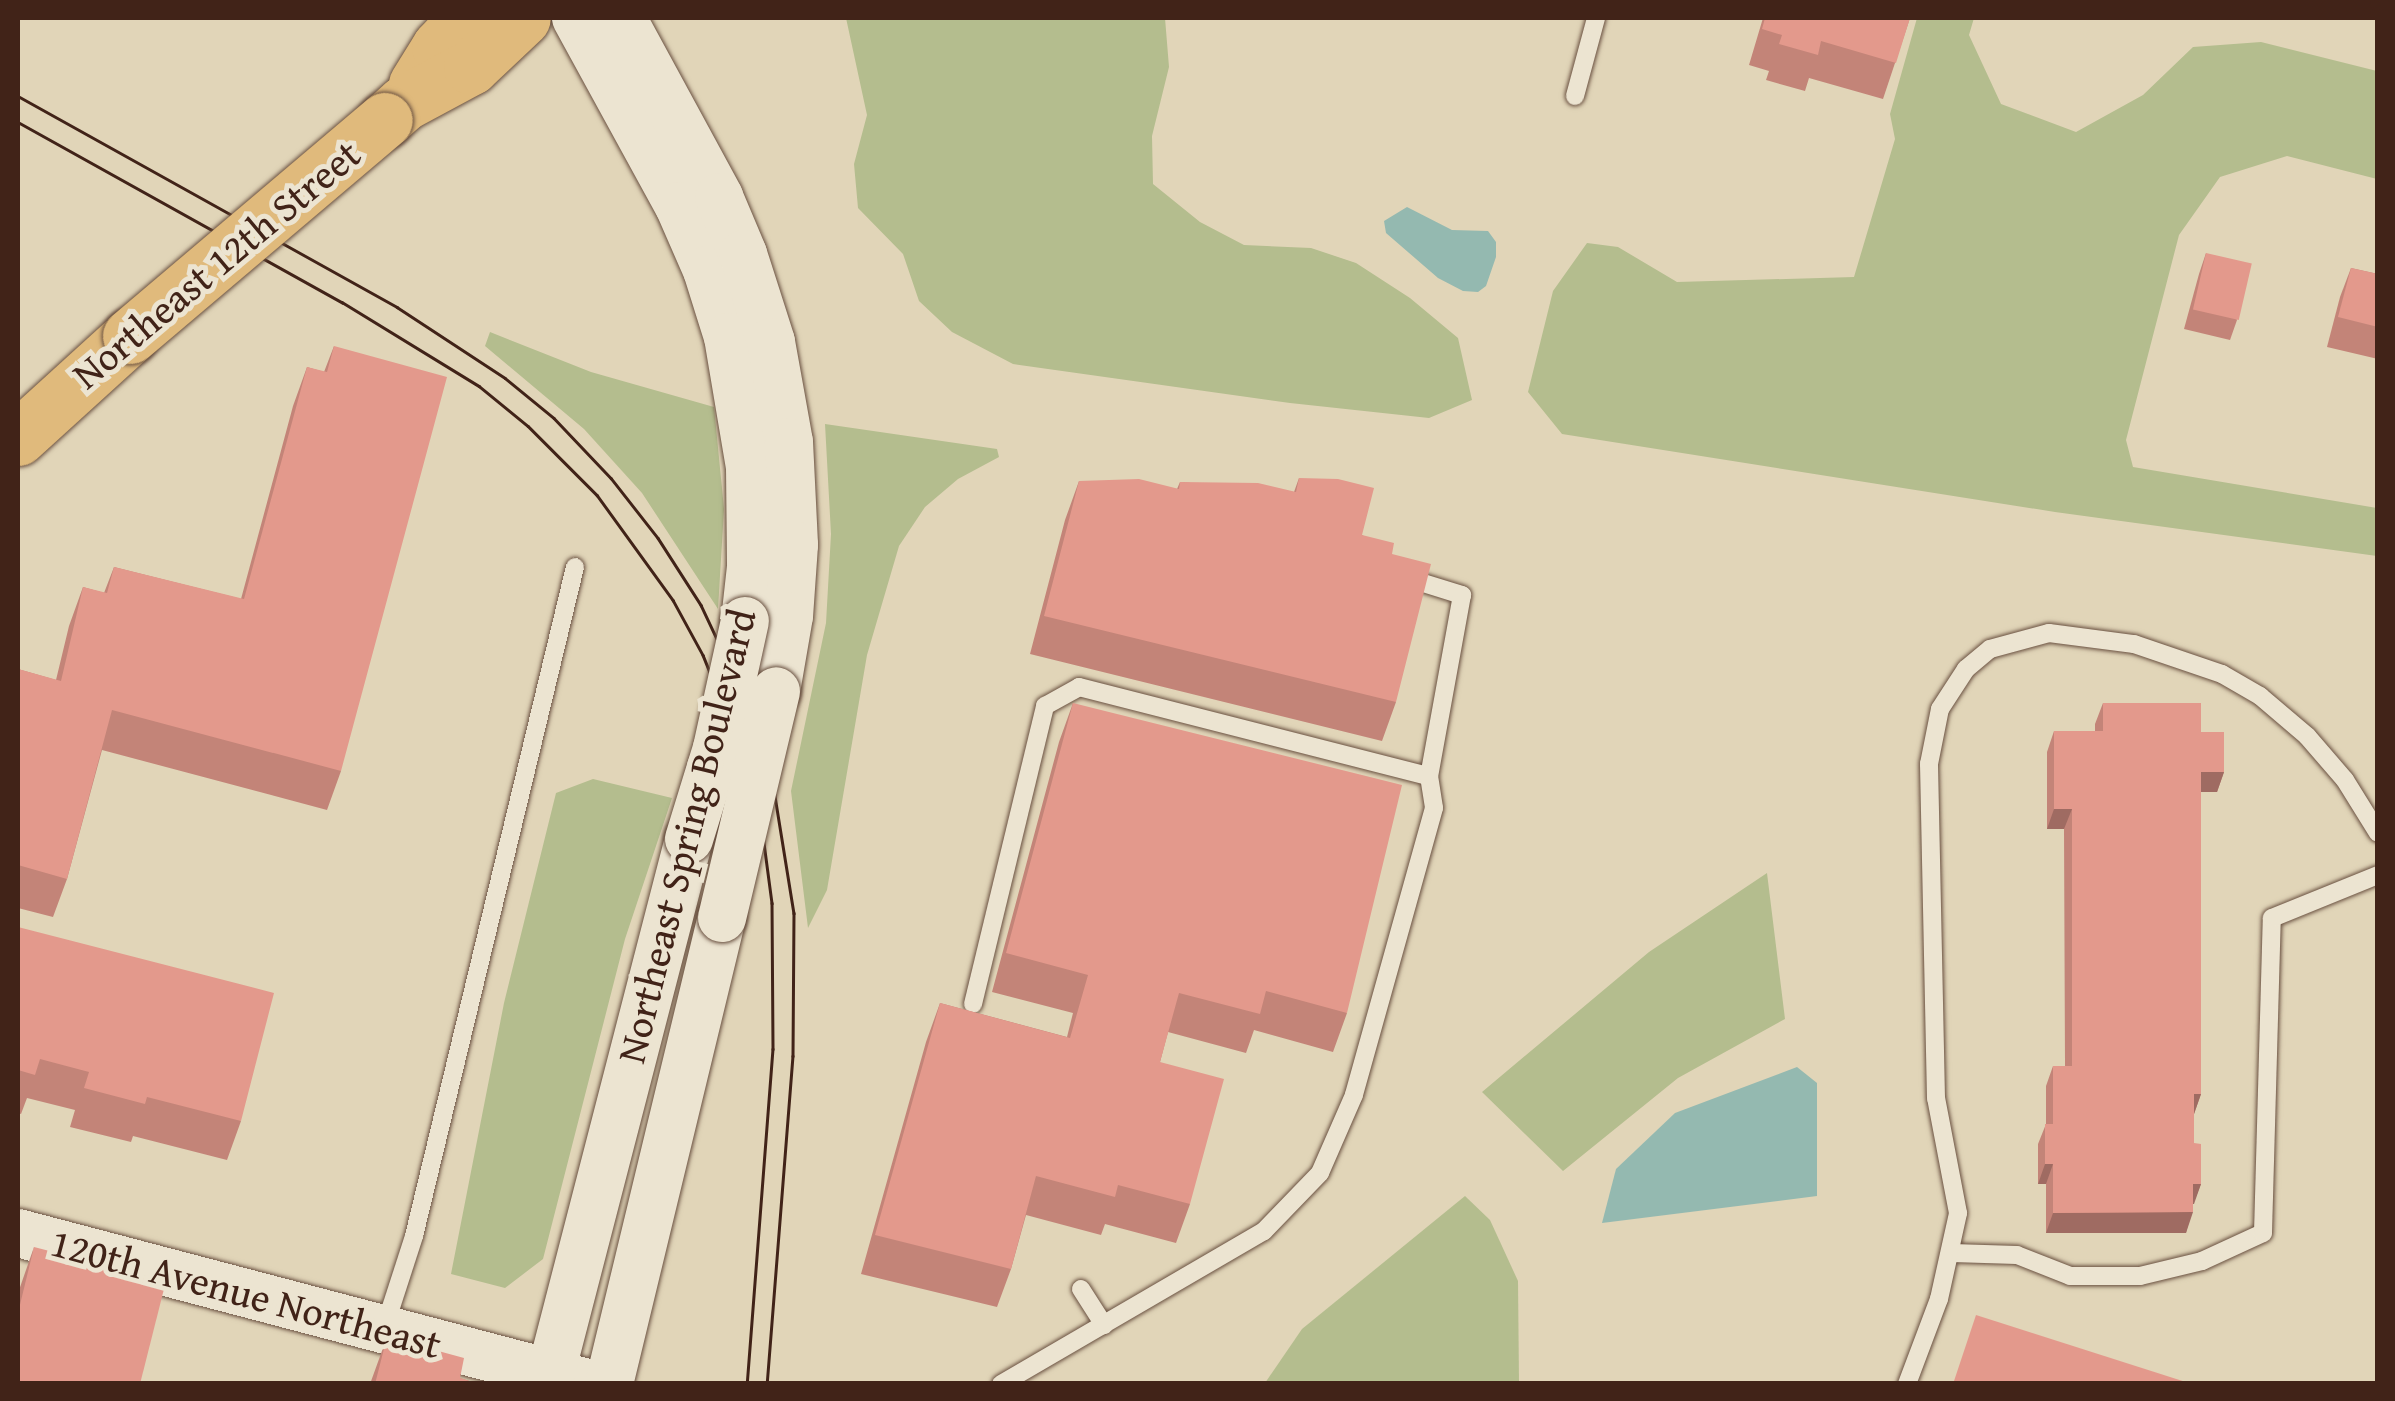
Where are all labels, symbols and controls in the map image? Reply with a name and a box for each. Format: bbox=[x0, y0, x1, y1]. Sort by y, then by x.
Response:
street label: Northeast 12th Street bbox=[62, 130, 370, 398]
street label: Northeast Spring Boulevard bbox=[606, 604, 766, 1068]
street label: 120th Avenue Northeast bbox=[46, 1218, 446, 1368]

